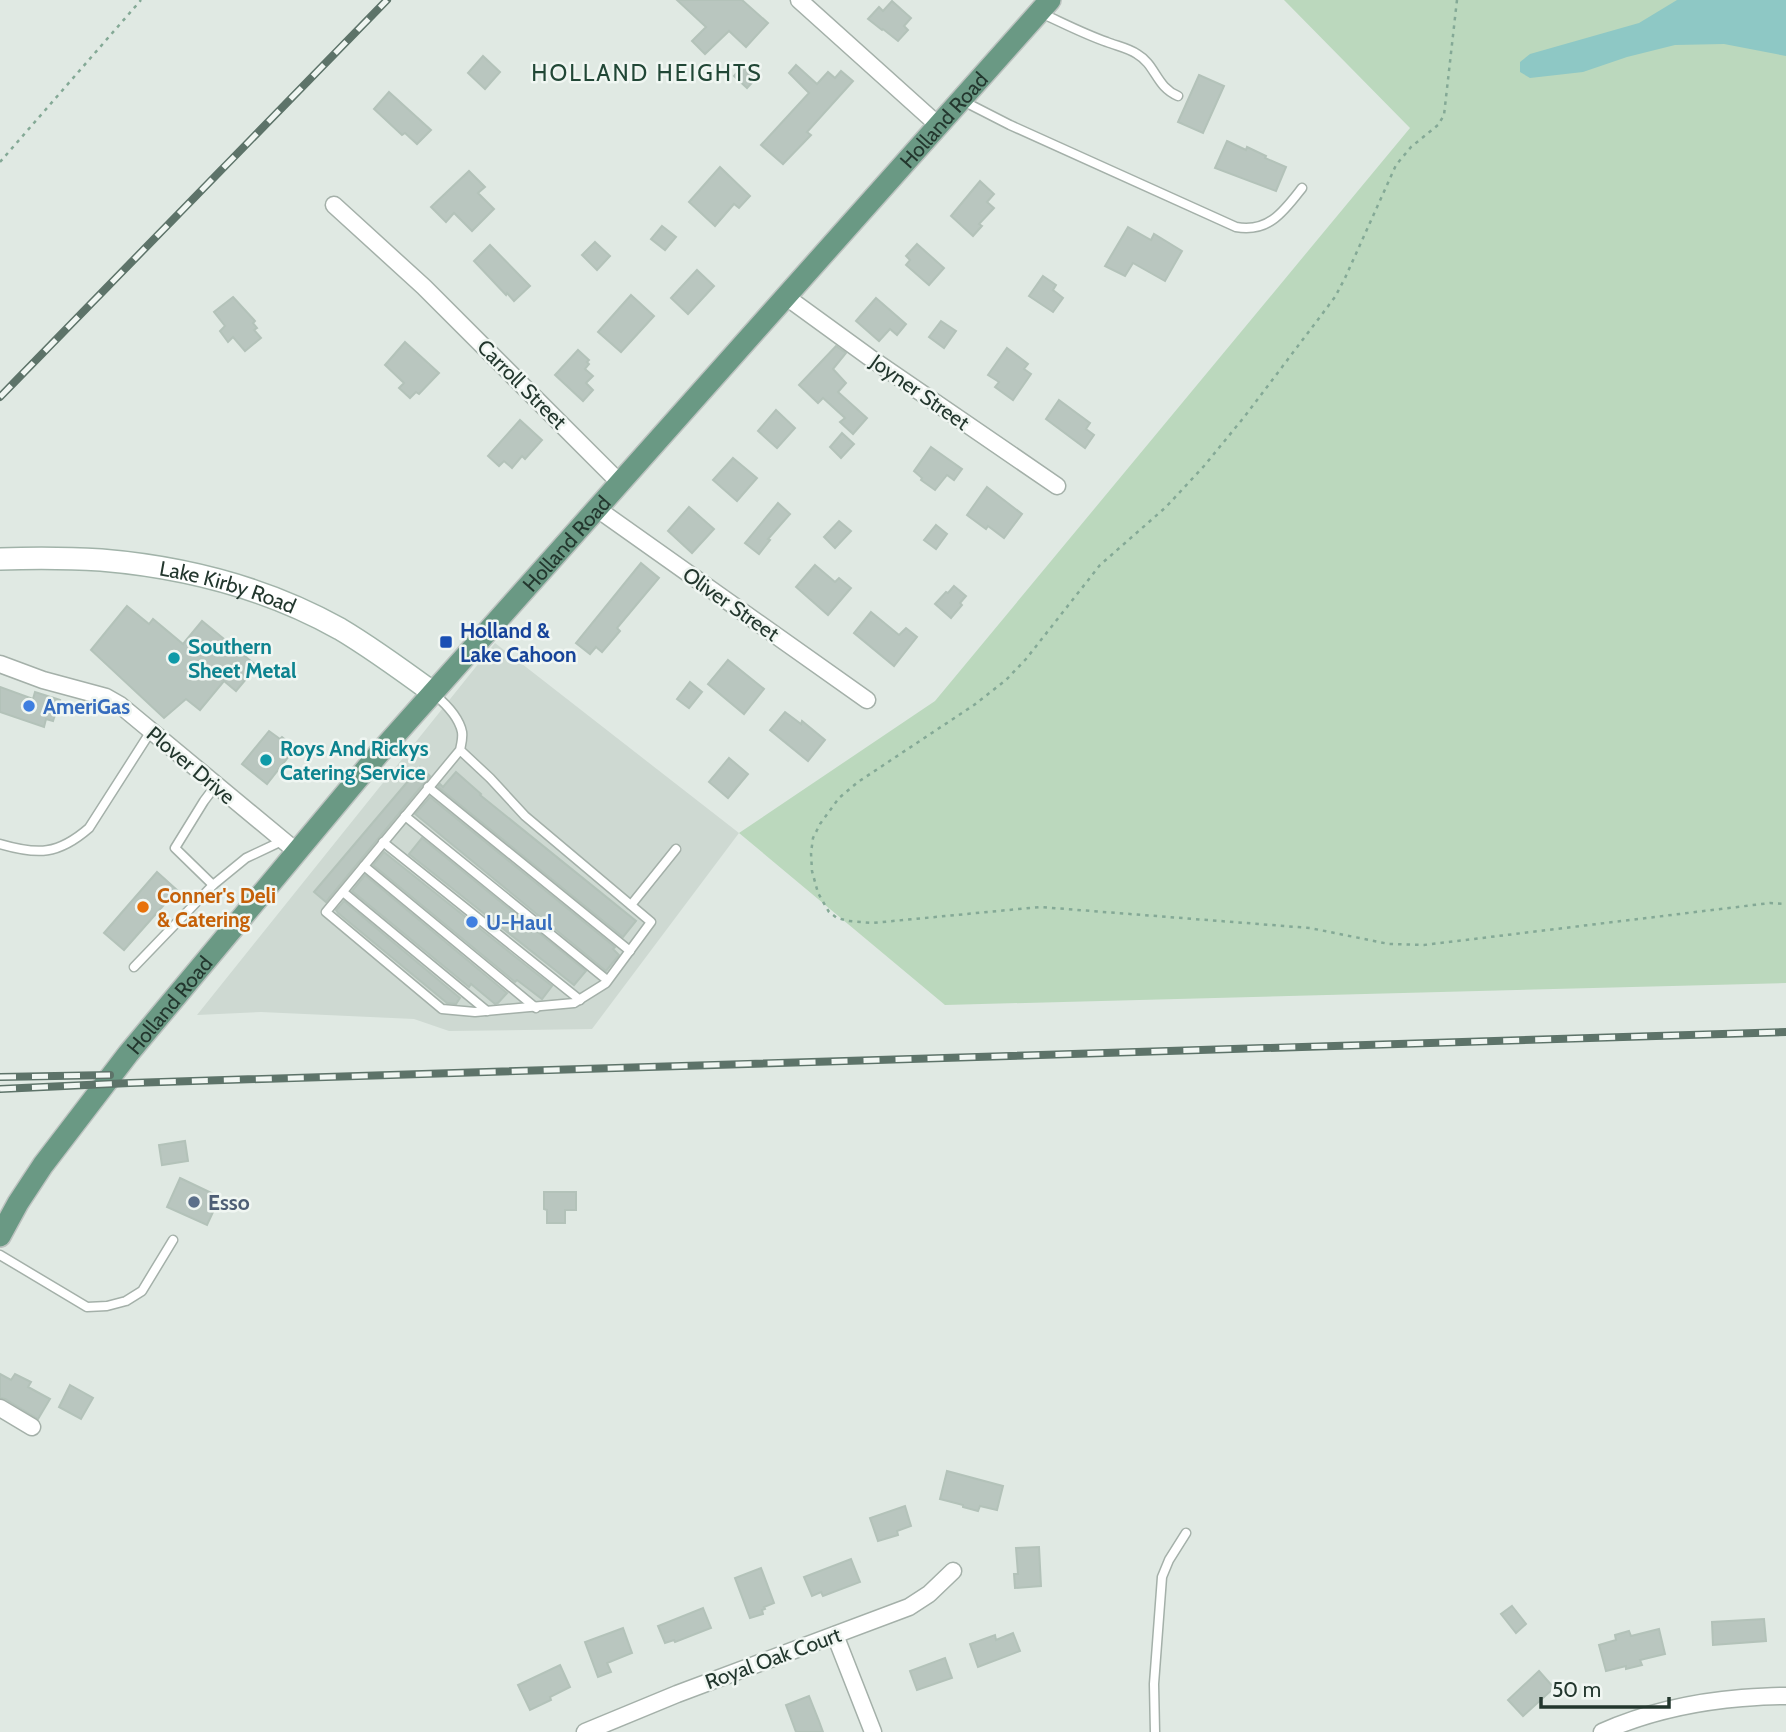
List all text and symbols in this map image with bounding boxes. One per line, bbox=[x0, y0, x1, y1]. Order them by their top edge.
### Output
district label: HOLLAND HEIGHTS bbox=[531, 59, 763, 87]
street label: Holland Road bbox=[894, 67, 993, 173]
street label: Carroll Street bbox=[472, 334, 572, 434]
street label: Joyner Street bbox=[865, 348, 974, 435]
street label: Holland Road bbox=[517, 490, 615, 596]
street label: Lake Kirby Road bbox=[158, 555, 300, 618]
street label: Oliver Street bbox=[678, 562, 784, 646]
place label: Holland & Lake Cahoon bbox=[460, 618, 577, 667]
place label: Southern Sheet Metal bbox=[188, 634, 297, 683]
marker: Holland & Lake Cahoon bbox=[438, 634, 454, 650]
marker: Southern Sheet Metal bbox=[166, 650, 182, 666]
place label: AmeriGas bbox=[43, 694, 130, 719]
marker: AmeriGas bbox=[21, 698, 37, 714]
street label: Plover Drive bbox=[142, 721, 240, 809]
place label: Roys And Rickys Catering Service bbox=[280, 736, 429, 785]
marker: Roys And Rickys Catering Service bbox=[258, 752, 274, 768]
place label: Conner's Deli & Catering bbox=[157, 883, 276, 932]
marker: Conner's Deli & Catering bbox=[135, 899, 151, 915]
place label: U-Haul bbox=[486, 910, 553, 935]
marker: U-Haul bbox=[464, 914, 480, 930]
street label: Holland Road bbox=[121, 951, 217, 1059]
place label: Esso bbox=[208, 1190, 250, 1215]
marker: Esso bbox=[186, 1194, 202, 1210]
street label: Royal Oak Court bbox=[702, 1622, 844, 1694]
scale bar bbox=[1541, 1666, 1669, 1710]
text: 50 m bbox=[1552, 1677, 1601, 1702]

